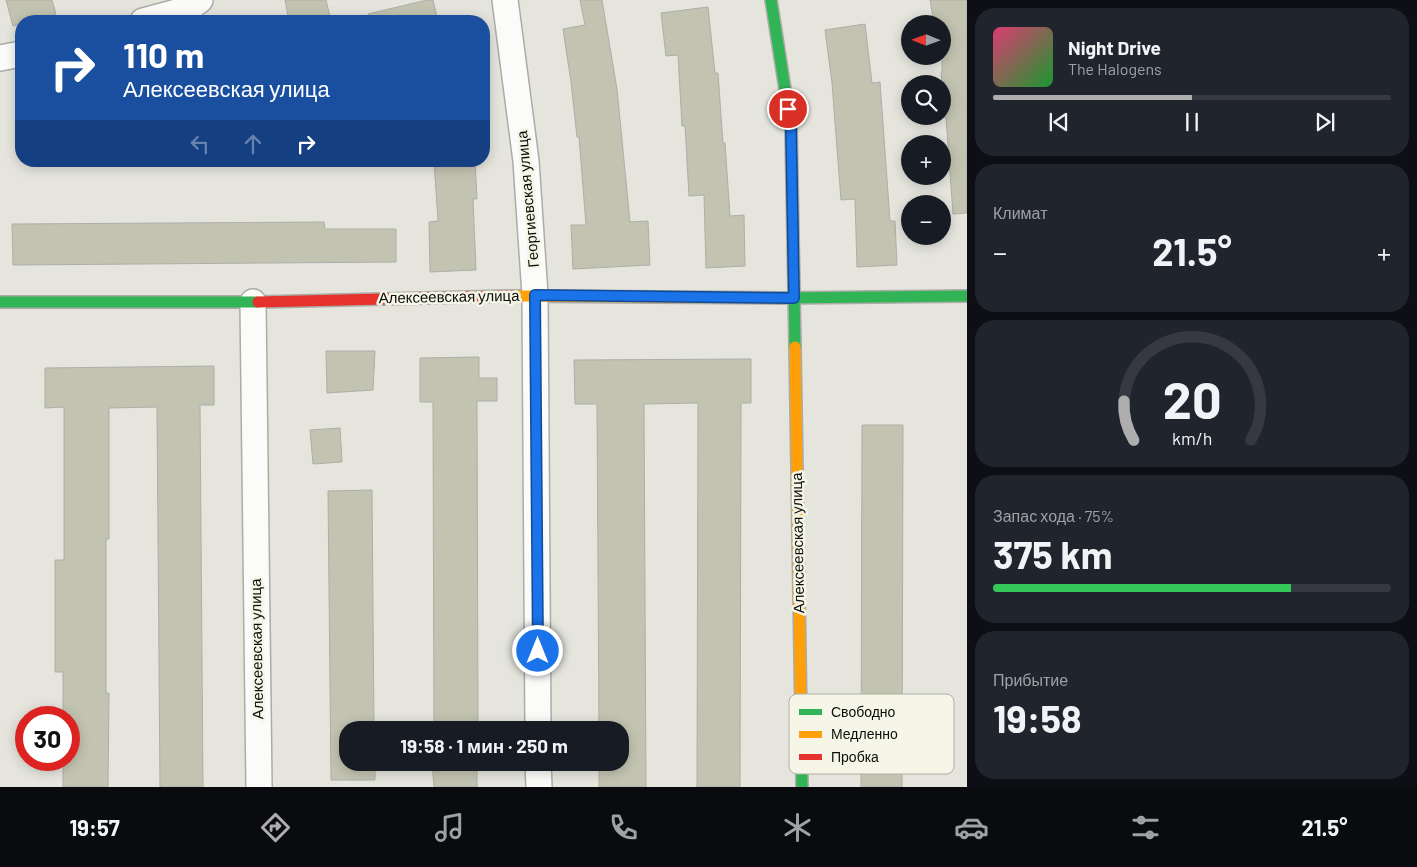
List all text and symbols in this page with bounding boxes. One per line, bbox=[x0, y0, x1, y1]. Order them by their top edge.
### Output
north arrow bbox=[901, 15, 951, 65]
map controls bbox=[901, 15, 951, 245]
text: 110 m bbox=[123, 33, 204, 75]
icon: right bbox=[40, 35, 105, 100]
text: Night Drive bbox=[1068, 36, 1161, 59]
text: The Halogens bbox=[1068, 59, 1162, 78]
text: Алексеевская улица bbox=[123, 75, 330, 101]
button: search bbox=[901, 75, 951, 125]
pin bbox=[767, 88, 809, 130]
icon: arrive bbox=[774, 95, 802, 123]
icon: previous bbox=[1045, 108, 1073, 136]
icon: pause bbox=[1178, 108, 1206, 136]
icon: next bbox=[1311, 108, 1339, 136]
street label: Георгиевская улица bbox=[512, 129, 542, 268]
icon: left bbox=[186, 130, 214, 158]
icon: ahead bbox=[239, 130, 267, 158]
icon: right bbox=[292, 130, 320, 158]
button: + bbox=[901, 135, 951, 185]
button: − bbox=[901, 195, 951, 245]
text: Климат bbox=[993, 203, 1047, 222]
text: 21.5° bbox=[1152, 228, 1232, 274]
text: − bbox=[993, 235, 1007, 269]
text: + bbox=[1377, 235, 1391, 269]
street label: Алексеевская улица bbox=[378, 286, 520, 306]
text: 20 bbox=[1163, 367, 1221, 429]
text: km/h bbox=[1172, 427, 1212, 449]
street label: Алексеевская улица bbox=[787, 472, 807, 614]
text: Запас хода · 75% bbox=[993, 506, 1114, 525]
text: 375 km bbox=[993, 531, 1112, 577]
street label: Алексеевская улица bbox=[246, 578, 266, 720]
position arrow bbox=[511, 624, 563, 676]
text: Прибытие bbox=[993, 670, 1068, 689]
legend bbox=[789, 694, 954, 774]
text: 19:58 bbox=[993, 695, 1082, 741]
text: Свободно bbox=[831, 703, 896, 720]
speed limit sign: 30 bbox=[15, 706, 80, 771]
text: Медленно bbox=[831, 725, 898, 742]
text: 19:58 · 1 мин · 250 m bbox=[400, 734, 568, 757]
text: Пробка bbox=[831, 748, 879, 765]
icon: directions bbox=[258, 810, 293, 845]
icon: music bbox=[432, 810, 467, 845]
icon: phone bbox=[606, 810, 641, 845]
icon: climate bbox=[780, 810, 815, 845]
icon: car bbox=[954, 810, 989, 845]
icon: filters bbox=[1128, 810, 1163, 845]
text: 19:57 bbox=[69, 814, 120, 840]
text: 21.5° bbox=[1301, 814, 1348, 840]

